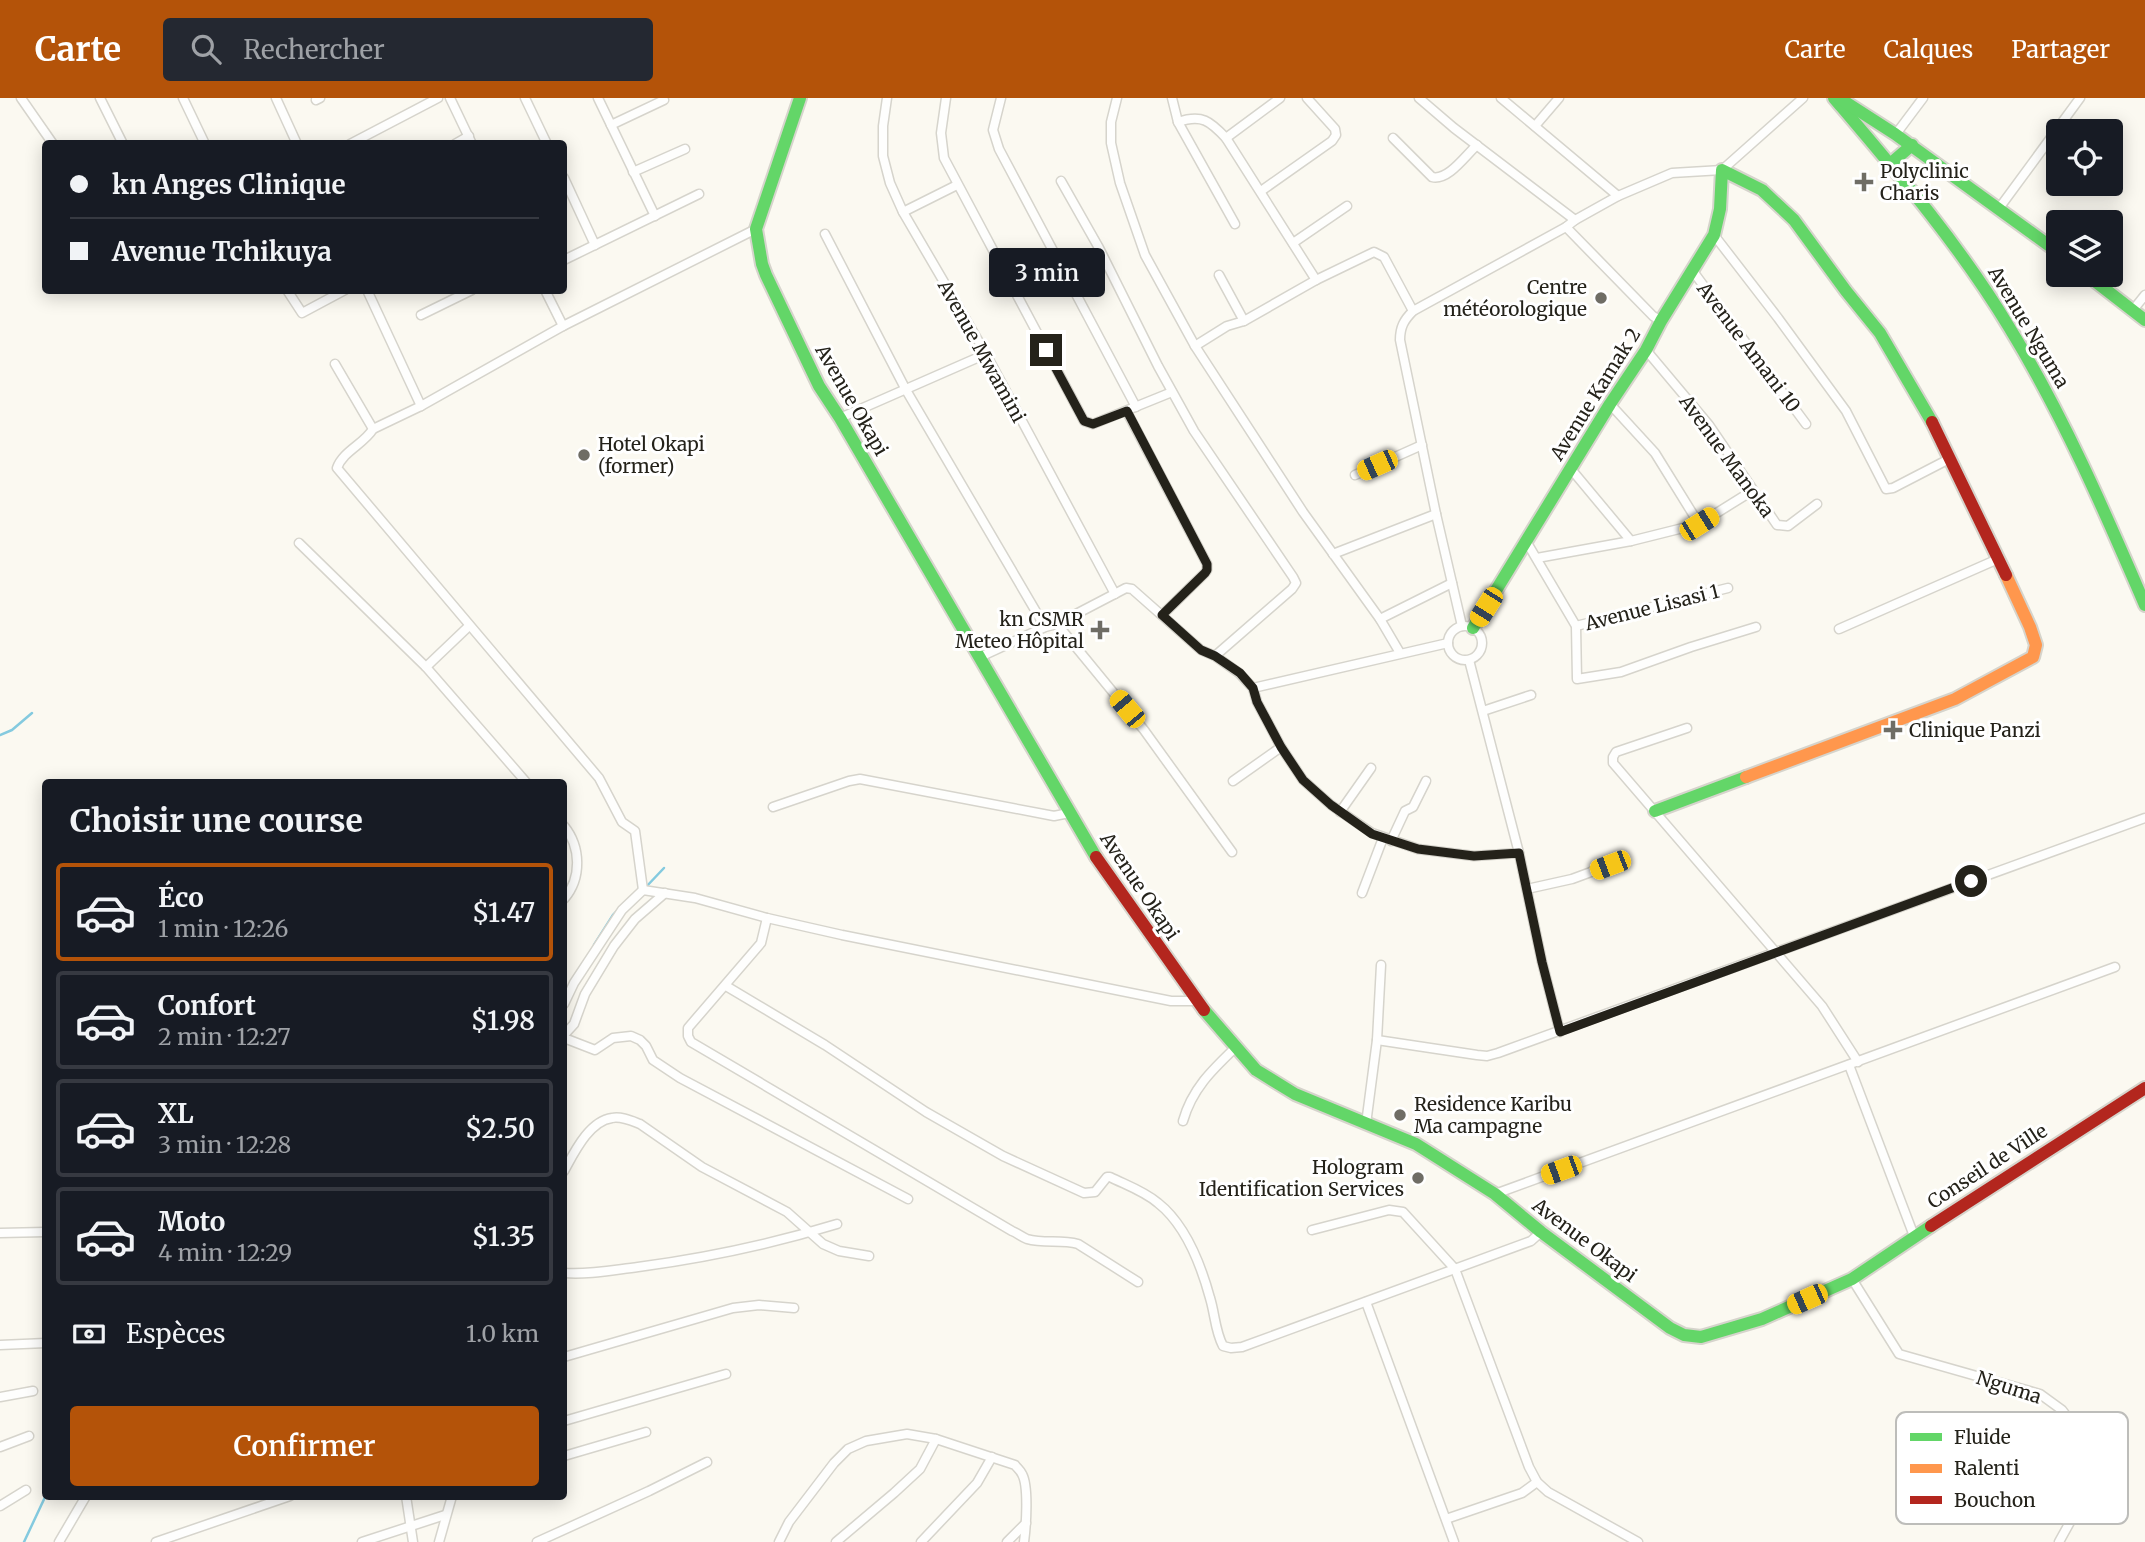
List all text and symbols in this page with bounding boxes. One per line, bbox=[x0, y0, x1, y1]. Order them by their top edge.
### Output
search box bbox=[163, 18, 653, 81]
text: Carte bbox=[35, 29, 121, 70]
icon: search bbox=[187, 30, 225, 68]
text: Rechercher bbox=[243, 33, 385, 66]
text: Carte bbox=[1784, 34, 1845, 65]
text: Calques bbox=[1883, 34, 1973, 65]
text: Partager bbox=[2011, 34, 2110, 65]
map controls bbox=[2046, 119, 2123, 287]
button: locate bbox=[2046, 119, 2123, 196]
place label: Polyclinic Charis bbox=[1880, 159, 1969, 205]
text: kn Anges Clinique bbox=[112, 168, 346, 201]
marker: Polyclinic Charis bbox=[1854, 172, 1874, 192]
button: layers bbox=[2046, 210, 2123, 287]
text: Avenue Tchikuya bbox=[112, 235, 332, 268]
callout: 3 min bbox=[988, 248, 1104, 298]
text: 3 min bbox=[1015, 258, 1079, 287]
street label: Avenue Nguma bbox=[1983, 261, 2075, 392]
street label: Avenue Mwamini bbox=[932, 275, 1031, 426]
place label: Centre météorologique bbox=[1443, 275, 1587, 321]
street label: Avenue Amani 10 bbox=[1692, 276, 1806, 417]
marker: Centre météorologique bbox=[1593, 290, 1609, 306]
street label: Avenue Kamak 2 bbox=[1544, 323, 1645, 466]
route end bbox=[1030, 334, 1062, 366]
street label: Avenue Okapi bbox=[810, 339, 894, 460]
street label: Avenue Manoka bbox=[1674, 389, 1780, 522]
place label: Hotel Okapi (former) bbox=[598, 432, 705, 478]
marker: Hotel Okapi (former) bbox=[576, 447, 592, 463]
car bbox=[1354, 447, 1401, 483]
car bbox=[1676, 504, 1723, 544]
street label: Avenue Lisasi 1 bbox=[1582, 579, 1722, 635]
car bbox=[1466, 584, 1507, 630]
place label: kn CSMR Meteo Hôpital bbox=[955, 607, 1085, 653]
marker: kn CSMR Meteo Hôpital bbox=[1090, 620, 1110, 640]
car bbox=[1106, 686, 1149, 732]
place label: Clinique Panzi bbox=[1909, 718, 2041, 742]
marker: Clinique Panzi bbox=[1883, 720, 1903, 740]
text: Choisir une course bbox=[70, 801, 363, 841]
street label: Avenue Okapi bbox=[1095, 827, 1185, 944]
car bbox=[1587, 848, 1634, 882]
route start bbox=[1955, 865, 1987, 897]
icon: car bbox=[74, 881, 137, 944]
text: Éco bbox=[158, 881, 204, 914]
text: $1.47 bbox=[472, 896, 535, 929]
text: 1 min · 12:26 bbox=[158, 914, 288, 943]
icon: car bbox=[74, 989, 137, 1052]
text: Confort bbox=[158, 989, 256, 1022]
text: $1.98 bbox=[471, 1004, 535, 1037]
text: 2 min · 12:27 bbox=[158, 1022, 291, 1051]
place label: Residence Karibu Ma campagne bbox=[1414, 1092, 1572, 1138]
icon: car bbox=[74, 1097, 137, 1160]
text: XL bbox=[158, 1097, 194, 1130]
marker: Residence Karibu Ma campagne bbox=[1392, 1107, 1408, 1123]
text: $2.50 bbox=[465, 1112, 535, 1145]
street label: Conseil de Ville bbox=[1923, 1118, 2051, 1214]
text: 3 min · 12:28 bbox=[158, 1130, 291, 1159]
car bbox=[1538, 1153, 1585, 1187]
place label: Hologram Identification Services bbox=[1199, 1155, 1404, 1201]
marker: Hologram Identification Services bbox=[1410, 1170, 1426, 1186]
street label: Avenue Okapi bbox=[1527, 1192, 1642, 1287]
icon: car bbox=[74, 1205, 137, 1268]
text: Moto bbox=[158, 1205, 225, 1238]
text: $1.35 bbox=[472, 1220, 535, 1253]
text: 4 min · 12:29 bbox=[158, 1238, 292, 1267]
car bbox=[1784, 1281, 1831, 1317]
icon: cash bbox=[70, 1315, 108, 1353]
text: Espèces bbox=[126, 1317, 226, 1350]
text: 1.0 km bbox=[466, 1319, 539, 1348]
street label: Nguma bbox=[1974, 1365, 2044, 1409]
button: Confirmer bbox=[70, 1406, 539, 1486]
legend bbox=[1896, 1412, 2128, 1524]
text: Fluide bbox=[1954, 1425, 2011, 1449]
text: Ralenti bbox=[1954, 1456, 2019, 1480]
text: Bouchon bbox=[1954, 1488, 2036, 1512]

